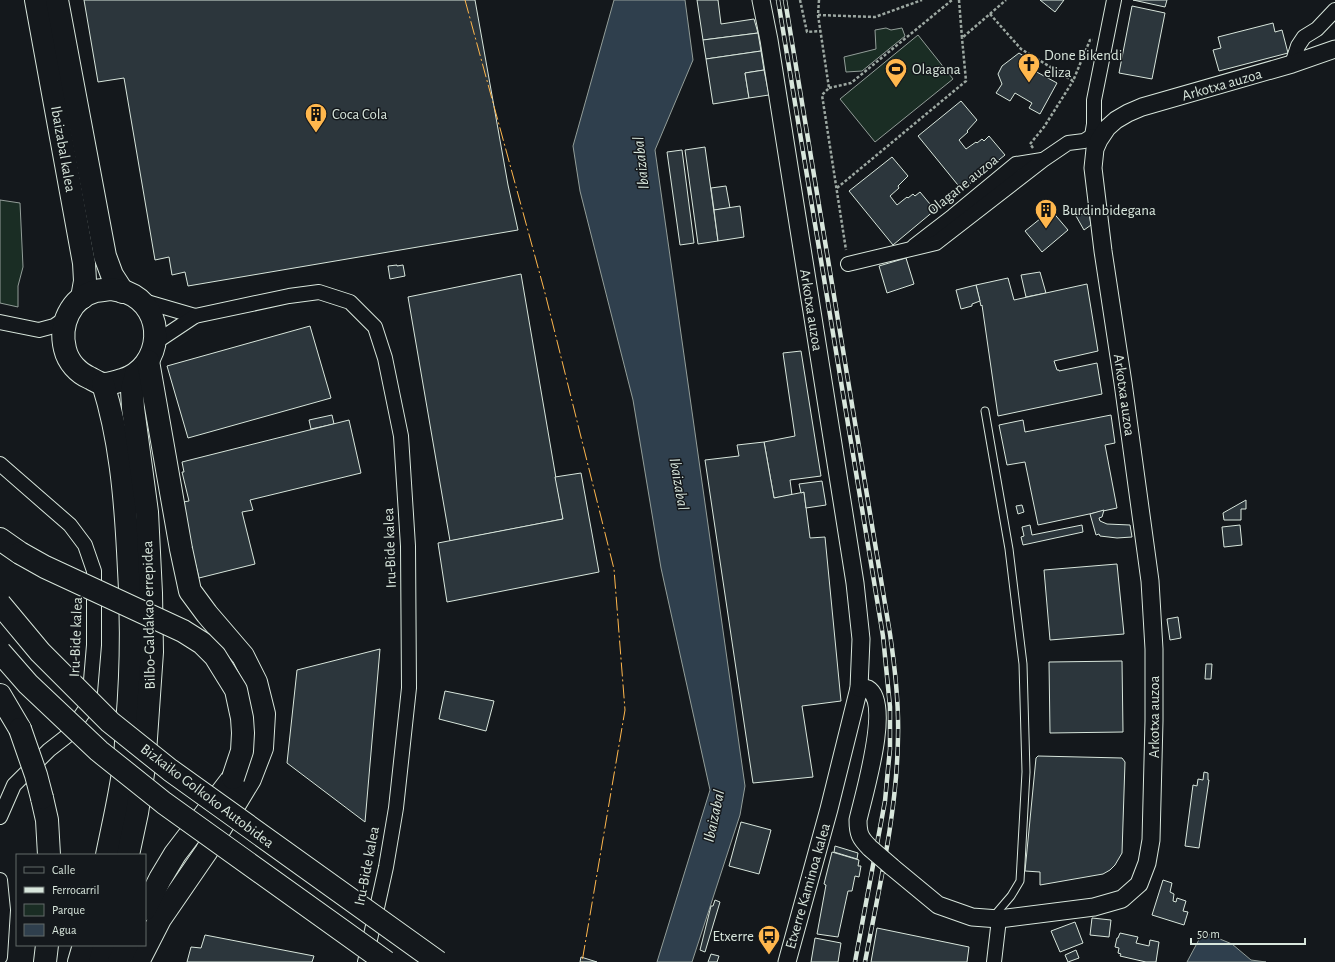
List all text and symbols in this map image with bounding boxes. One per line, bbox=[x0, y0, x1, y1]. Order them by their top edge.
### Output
place label: Done Bikendi eliza bbox=[1044, 48, 1122, 80]
church icon: Done Bikendi eliza bbox=[1016, 51, 1042, 84]
sports icon: Olagana bbox=[883, 56, 909, 89]
place label: Olagana bbox=[912, 62, 961, 77]
street label: Arkotxa auzoa bbox=[1180, 66, 1264, 104]
building icon: Coca Cola bbox=[303, 101, 329, 134]
street label: Ibaizabal kalea bbox=[48, 105, 78, 193]
place label: Coca Cola bbox=[332, 107, 387, 122]
water label: Ibaizabal bbox=[630, 136, 652, 190]
street label: Olagane auzoa bbox=[925, 152, 1001, 218]
building icon: Burdinbidegana bbox=[1033, 197, 1059, 230]
place label: Burdinbidegana bbox=[1062, 203, 1156, 218]
street label: Arkotxa auzoa bbox=[797, 268, 825, 352]
street label: Arkotxa auzoa bbox=[1111, 353, 1137, 437]
water label: Ibaizabal bbox=[666, 456, 692, 512]
street label: Iru-Bide kalea bbox=[381, 508, 399, 588]
street label: Bilbo-Galdakao errepidea bbox=[140, 540, 158, 690]
street label: Iru-Bide kalea bbox=[67, 597, 85, 677]
street label: Arkotxa auzoa bbox=[1147, 676, 1162, 758]
street label: Bizkaiko Golkoko Autobidea bbox=[138, 741, 276, 851]
water label: Ibaizabal bbox=[701, 788, 727, 844]
street label: Etxerre Kaminoa kalea bbox=[783, 821, 833, 951]
street label: Iru-Bide kalea bbox=[352, 825, 382, 907]
legend bbox=[16, 854, 146, 946]
text: Calle bbox=[52, 864, 75, 876]
text: Ferrocarril bbox=[52, 884, 99, 896]
text: Parque bbox=[52, 904, 85, 916]
scale bar bbox=[1191, 920, 1305, 946]
bus stop icon: Etxerre bbox=[756, 923, 782, 956]
text: Agua bbox=[52, 924, 77, 936]
text: 50 m bbox=[1197, 928, 1220, 940]
place label: Etxerre bbox=[712, 929, 754, 944]

